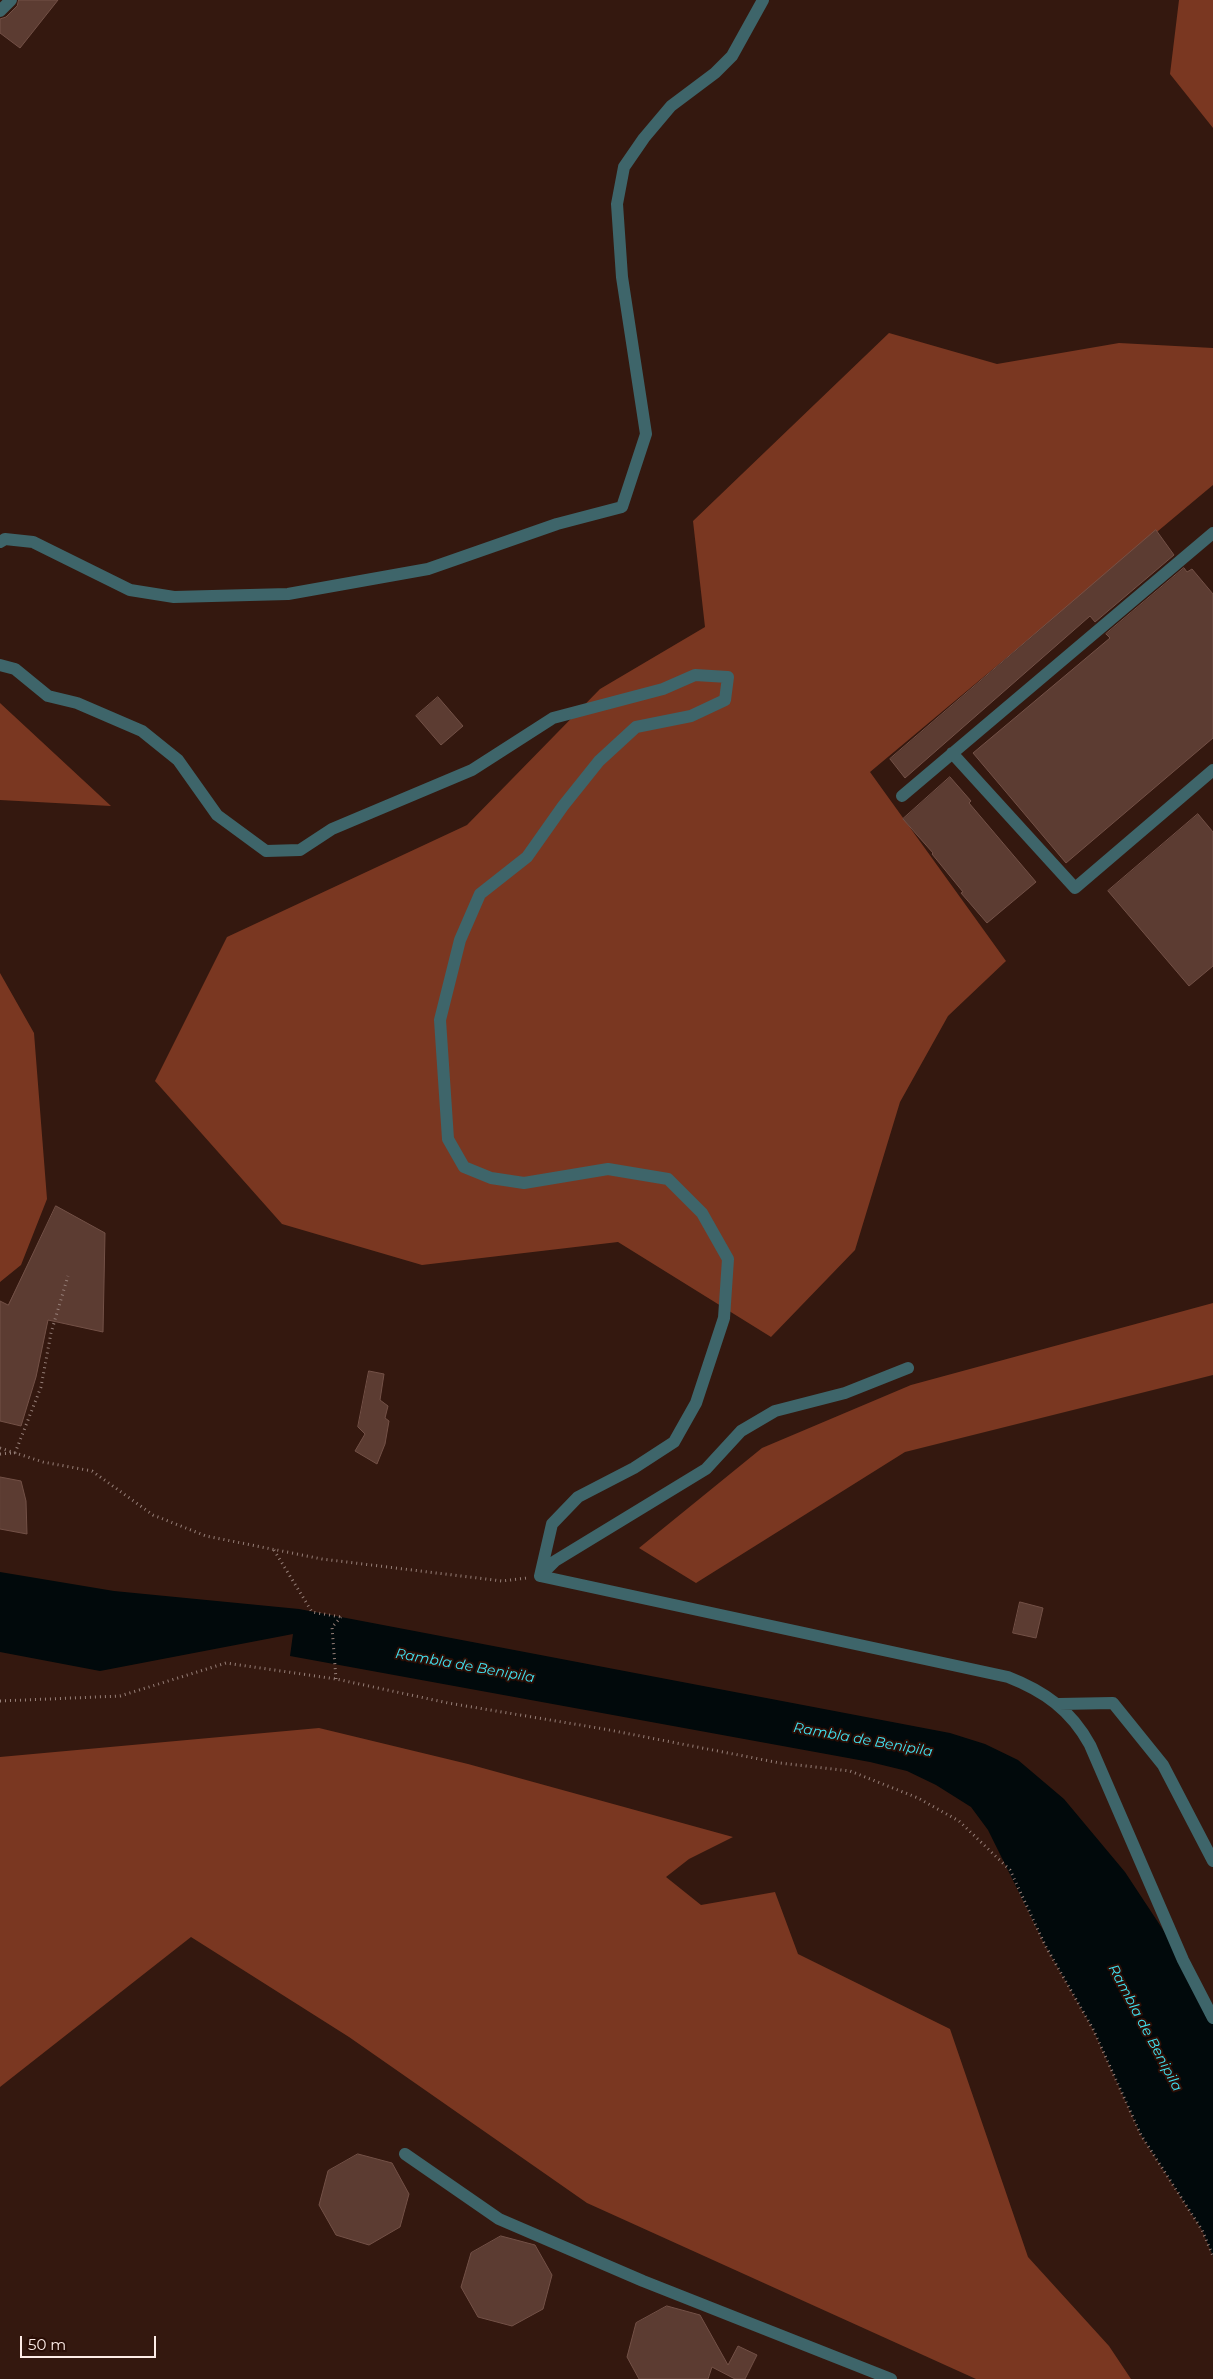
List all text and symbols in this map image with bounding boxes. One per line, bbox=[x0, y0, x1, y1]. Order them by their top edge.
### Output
water label: Rambla de Benipila bbox=[394, 1645, 536, 1687]
water label: Rambla de Benipila bbox=[792, 1719, 934, 1761]
water label: Rambla de Benipila bbox=[1104, 1962, 1186, 2094]
scale bar bbox=[22, 2326, 159, 2358]
text: 50 m bbox=[28, 2335, 66, 2354]

